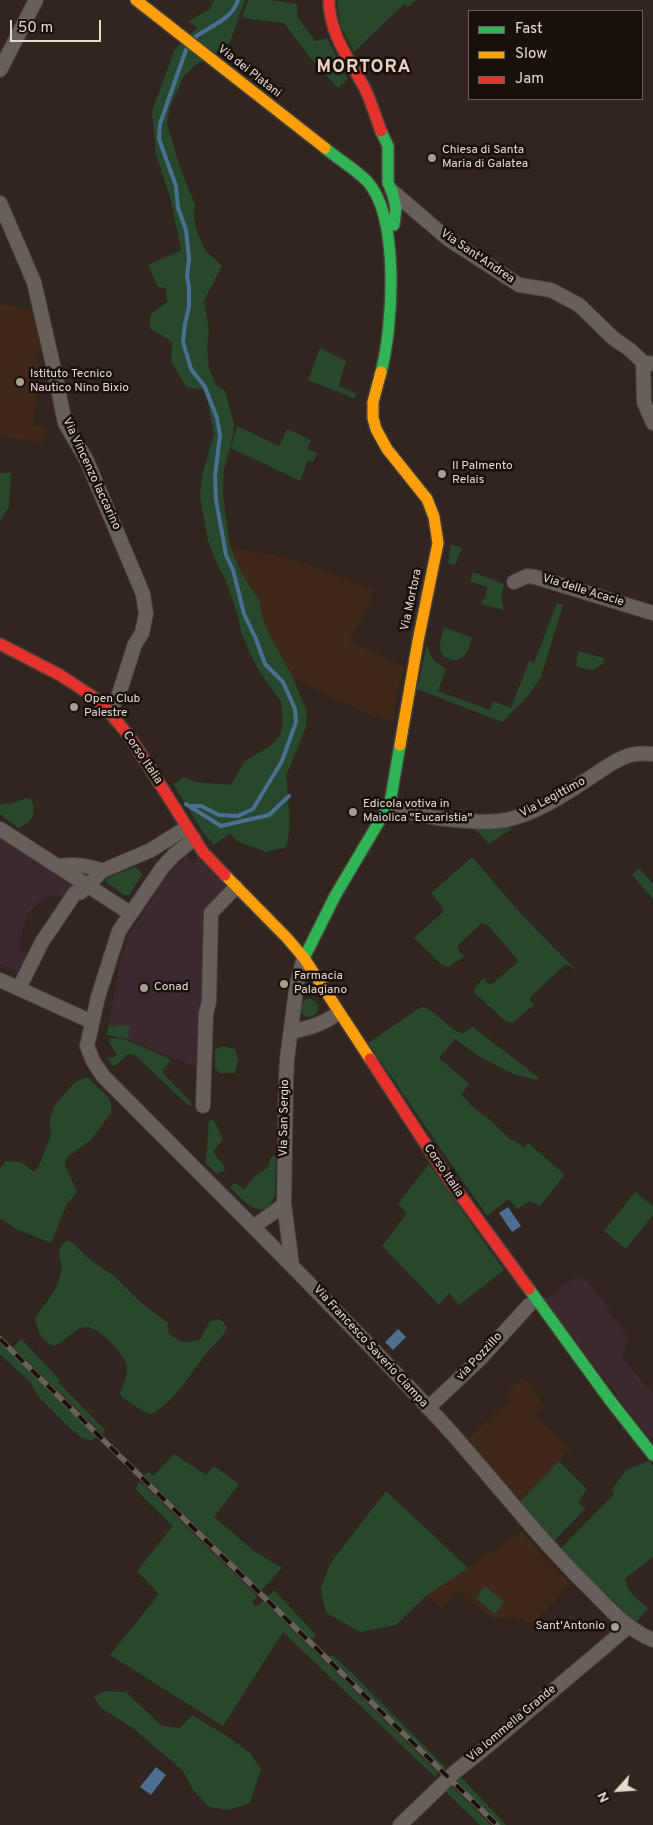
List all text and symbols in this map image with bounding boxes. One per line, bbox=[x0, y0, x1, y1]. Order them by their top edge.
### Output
scale bar bbox=[12, 10, 104, 42]
legend bbox=[468, 10, 643, 100]
text: 50 m bbox=[18, 19, 53, 38]
text: Fast bbox=[515, 20, 543, 39]
street label: Via dei Platani bbox=[214, 43, 284, 101]
text: Slow bbox=[515, 45, 547, 64]
district label: MORTORA bbox=[316, 57, 412, 79]
text: Jam bbox=[515, 70, 544, 89]
place label: Chiesa di Santa Maria di Galatea bbox=[442, 144, 528, 172]
marker: Chiesa di Santa Maria di Galatea bbox=[426, 152, 438, 164]
street label: Via Sant'Andrea bbox=[437, 227, 517, 287]
place label: Istituto Tecnico Nautico Nino Bixio bbox=[30, 368, 129, 396]
marker: Istituto Tecnico Nautico Nino Bixio bbox=[14, 376, 26, 388]
street label: Via Vincenzo Iaccarino bbox=[59, 416, 123, 532]
place label: Il Palmento Relais bbox=[452, 460, 513, 488]
marker: Il Palmento Relais bbox=[436, 468, 448, 480]
street label: Via Mortora bbox=[398, 568, 426, 632]
street label: Via delle Acacie bbox=[540, 572, 626, 610]
place label: Open Club Palestre bbox=[84, 693, 140, 721]
marker: Open Club Palestre bbox=[68, 701, 80, 713]
street label: Corso Italia bbox=[119, 729, 165, 787]
street label: Via Legittimo bbox=[518, 775, 588, 821]
place label: Edicola votiva in Maiolica "Eucaristia" bbox=[363, 798, 472, 826]
marker: Edicola votiva in Maiolica "Eucaristia" bbox=[347, 806, 359, 818]
place label: Farmacia Palagiano bbox=[294, 970, 347, 998]
marker: Farmacia Palagiano bbox=[278, 978, 290, 990]
place label: Conad bbox=[154, 981, 189, 995]
marker: Conad bbox=[138, 982, 150, 994]
street label: Via San Sergio bbox=[277, 1079, 293, 1157]
street label: Corso Italia bbox=[420, 1142, 466, 1200]
street label: Via Francesco Saverio Ciampa bbox=[310, 1283, 430, 1411]
street label: via Pozzillo bbox=[454, 1330, 506, 1384]
place label: Sant'Antonio bbox=[535, 1620, 605, 1634]
marker: Sant'Antonio bbox=[609, 1621, 621, 1633]
street label: Via Iommella Grande bbox=[465, 1683, 559, 1765]
north arrow bbox=[593, 1765, 643, 1815]
text: N bbox=[594, 1789, 614, 1805]

